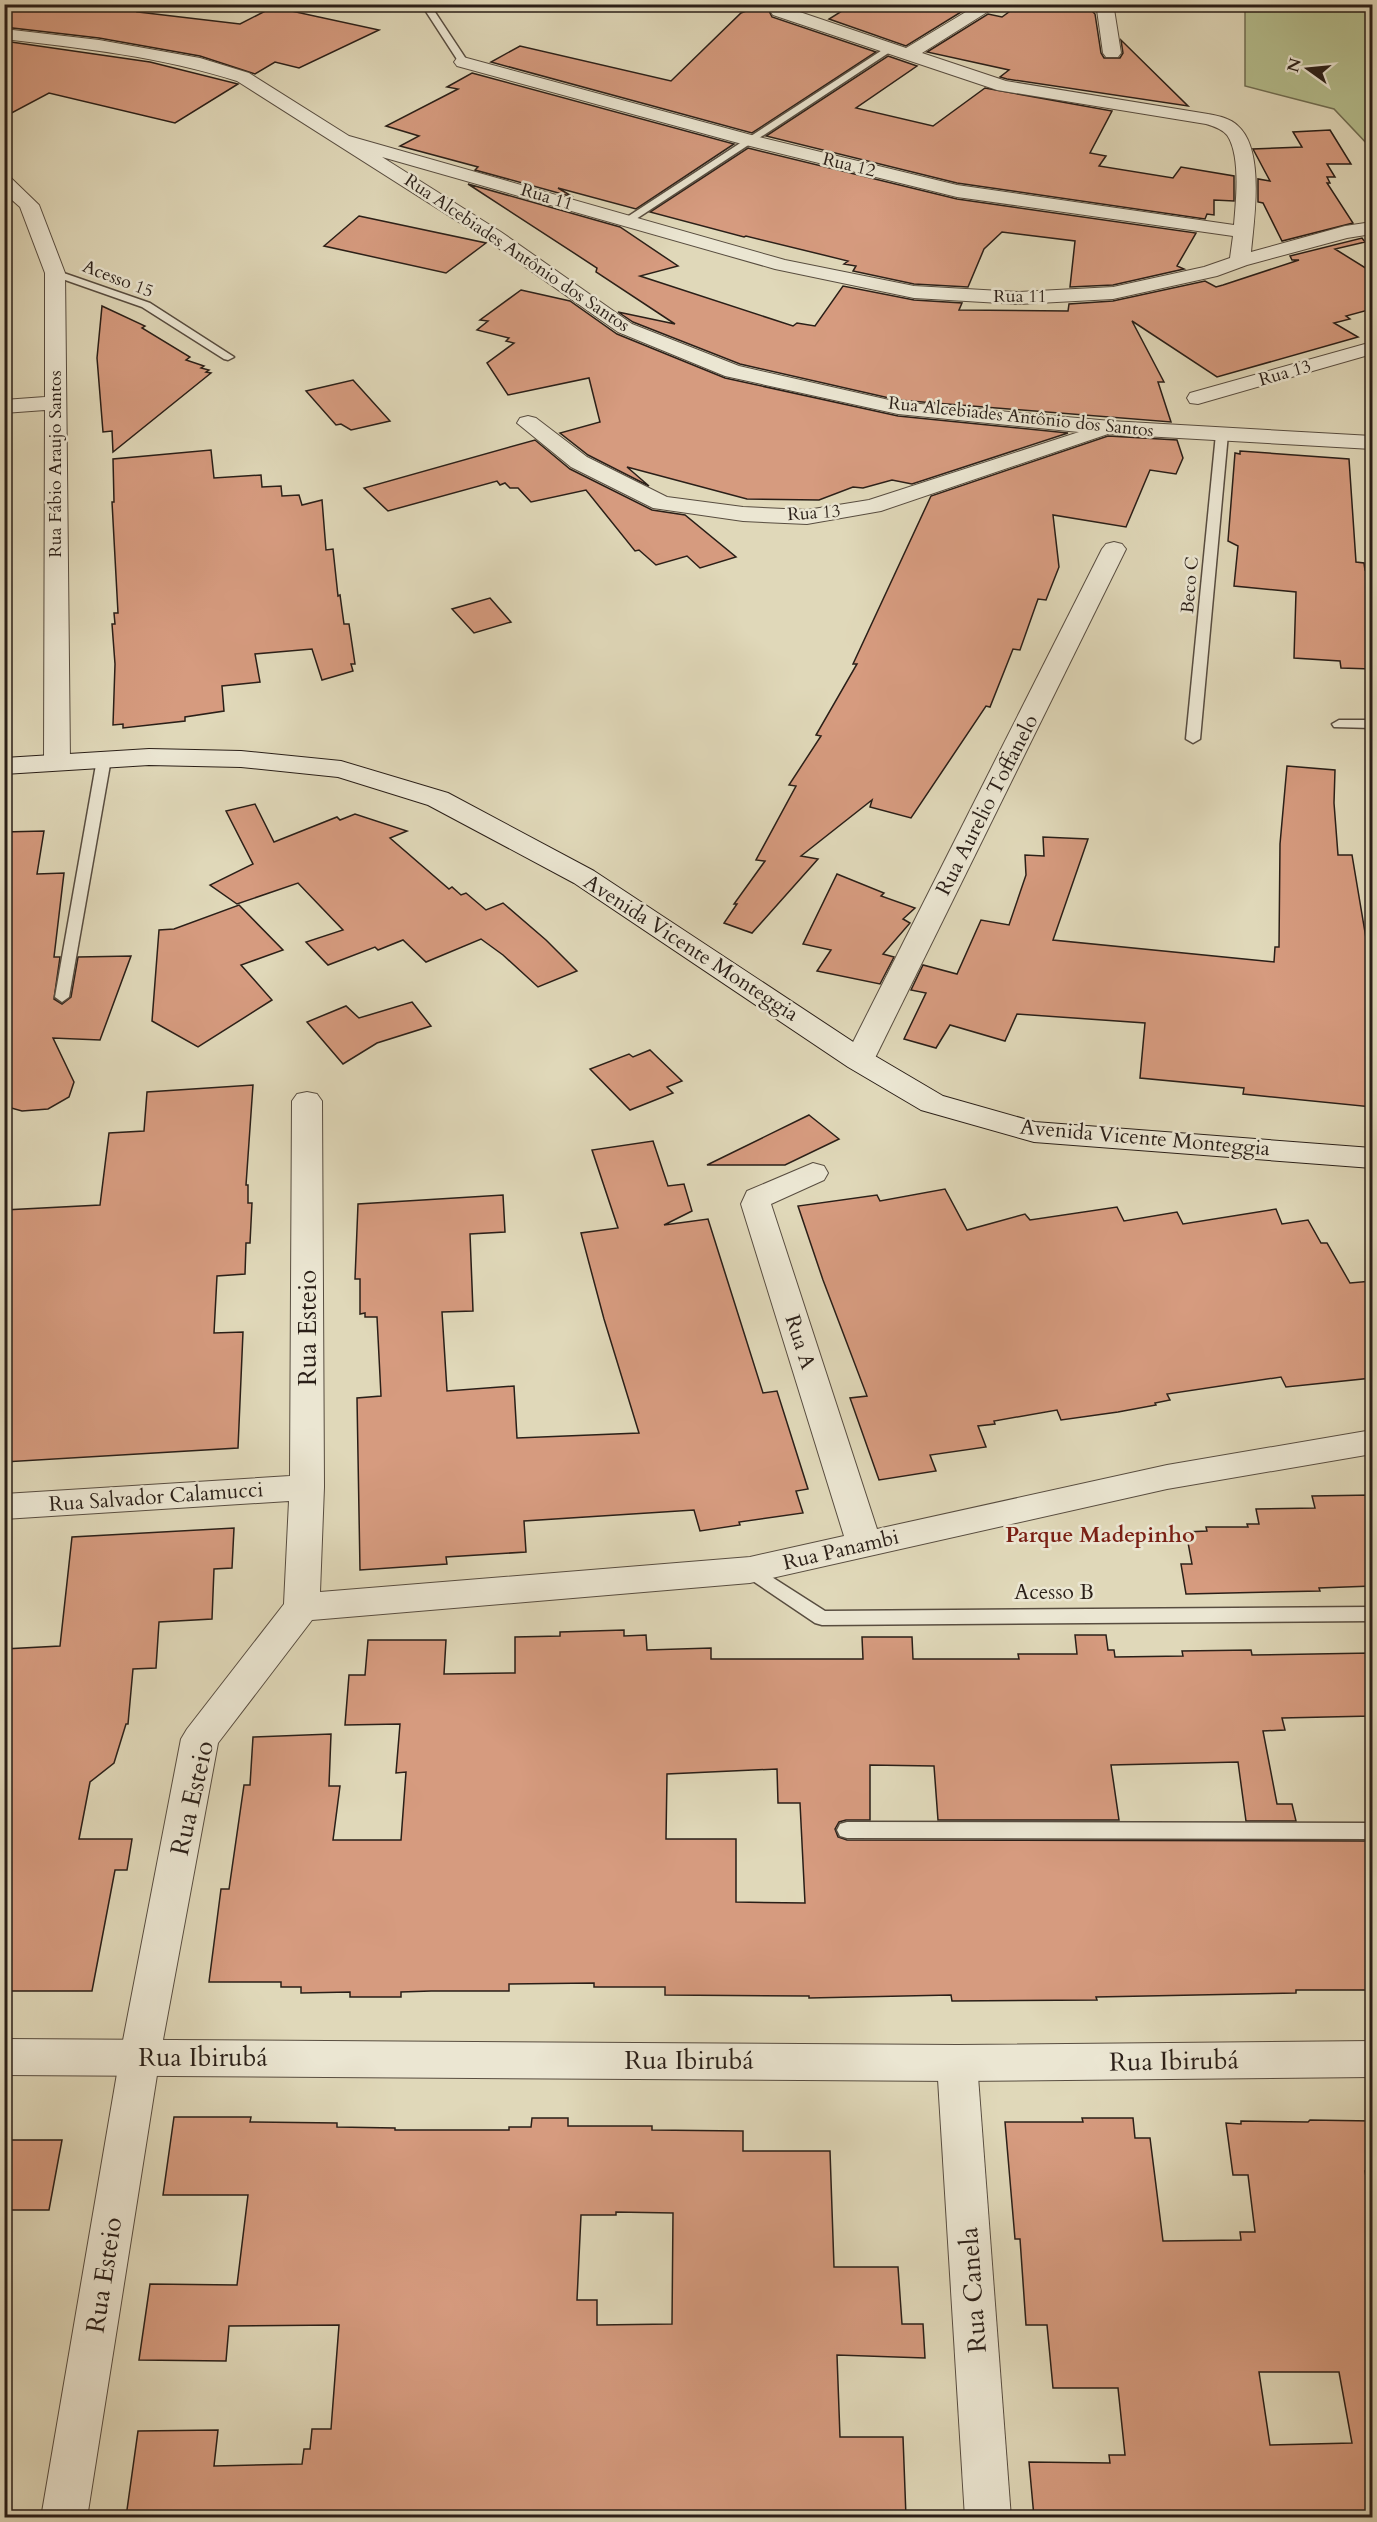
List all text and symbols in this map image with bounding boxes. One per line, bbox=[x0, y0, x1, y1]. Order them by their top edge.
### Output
north arrow bbox=[1278, 39, 1338, 99]
text: N bbox=[1282, 56, 1307, 75]
street label: Rua 12 bbox=[820, 146, 878, 184]
street label: Rua Alcebiades Antônio dos Santos bbox=[399, 168, 635, 338]
street label: Rua 11 bbox=[518, 177, 576, 217]
street label: Acesso 15 bbox=[79, 254, 157, 304]
street label: Rua 11 bbox=[993, 284, 1047, 309]
street label: Rua 13 bbox=[1256, 354, 1314, 392]
street label: Rua Fábio Araujo Santos bbox=[43, 370, 68, 558]
street label: Rua Alcebiades Antônio dos Santos bbox=[887, 391, 1155, 443]
street label: Rua 13 bbox=[786, 499, 842, 527]
street label: Beco C bbox=[1175, 555, 1205, 614]
street label: Rua Aurelio Toffanelo bbox=[929, 710, 1045, 900]
street label: Avenida Vicente Monteggia bbox=[578, 868, 804, 1028]
street label: Avenida Vicente Monteggia bbox=[1019, 1113, 1271, 1163]
street label: Rua Esteio bbox=[290, 1270, 325, 1386]
street label: Rua A bbox=[778, 1311, 822, 1373]
street label: Rua Salvador Calamucci bbox=[48, 1475, 264, 1519]
district label: Parque Madepinho bbox=[1005, 1520, 1195, 1550]
street label: Rua Panambi bbox=[780, 1523, 902, 1577]
street label: Acesso B bbox=[1014, 1578, 1094, 1607]
street label: Rua Esteio bbox=[162, 1737, 222, 1859]
street label: Rua Ibirubá bbox=[138, 2040, 268, 2075]
street label: Rua Ibirubá bbox=[1109, 2042, 1239, 2080]
street label: Rua Ibirubá bbox=[624, 2043, 754, 2078]
street label: Rua Esteio bbox=[78, 2215, 130, 2335]
street label: Rua Canela bbox=[951, 2226, 995, 2354]

